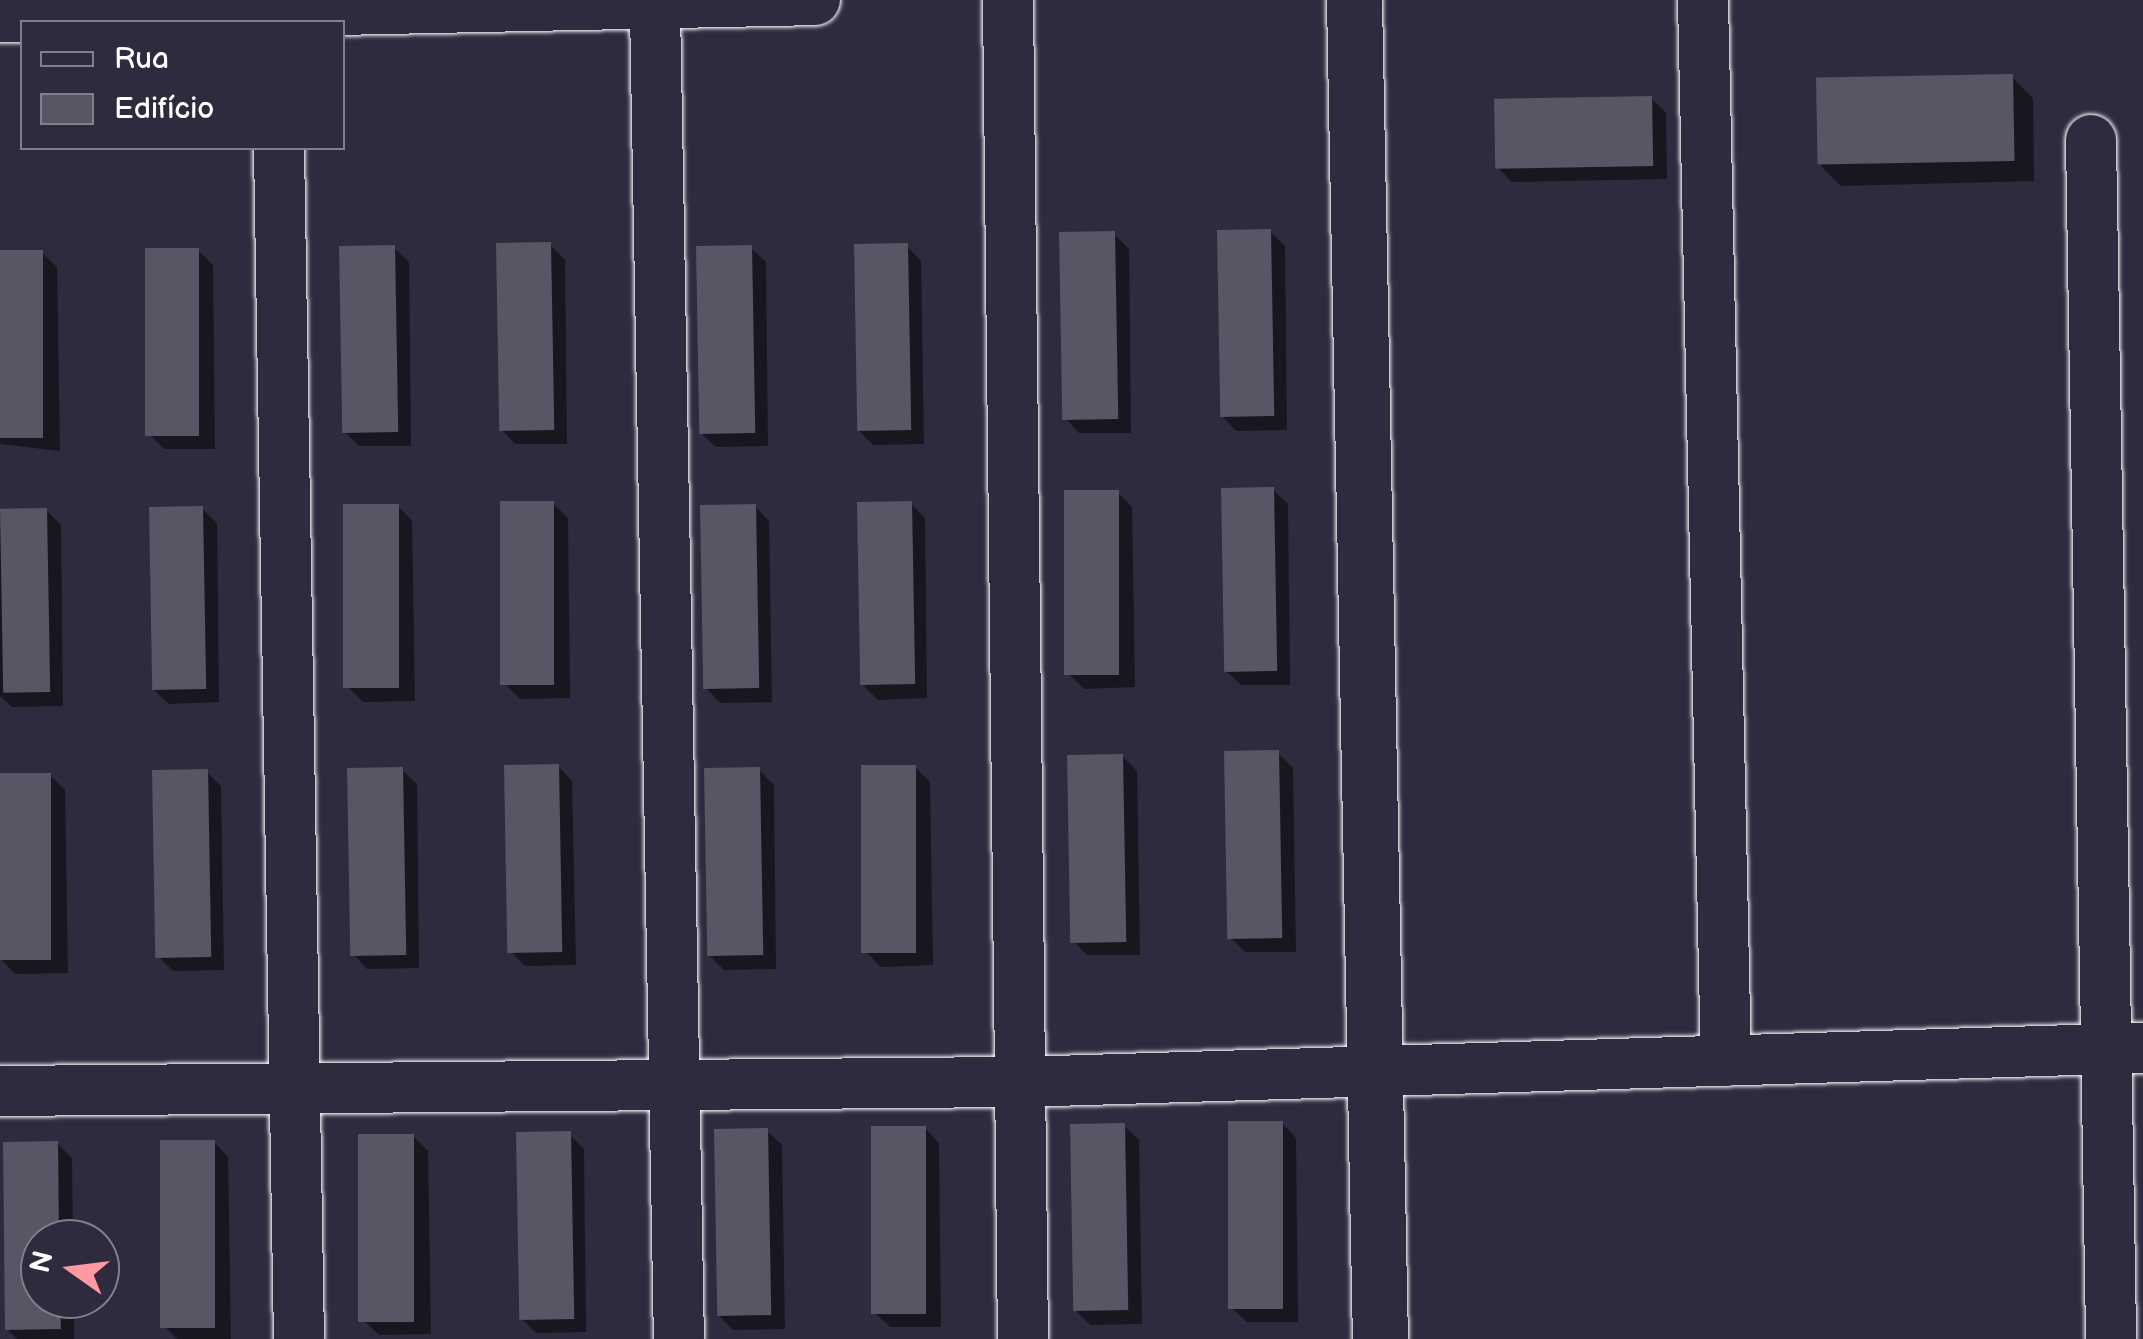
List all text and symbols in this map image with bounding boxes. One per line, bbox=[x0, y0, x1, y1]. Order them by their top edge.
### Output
legend bbox=[20, 20, 345, 150]
text: Rua bbox=[114, 41, 169, 77]
text: Edifício bbox=[114, 91, 214, 127]
north arrow bbox=[20, 1219, 120, 1319]
text: N bbox=[24, 1248, 61, 1276]

